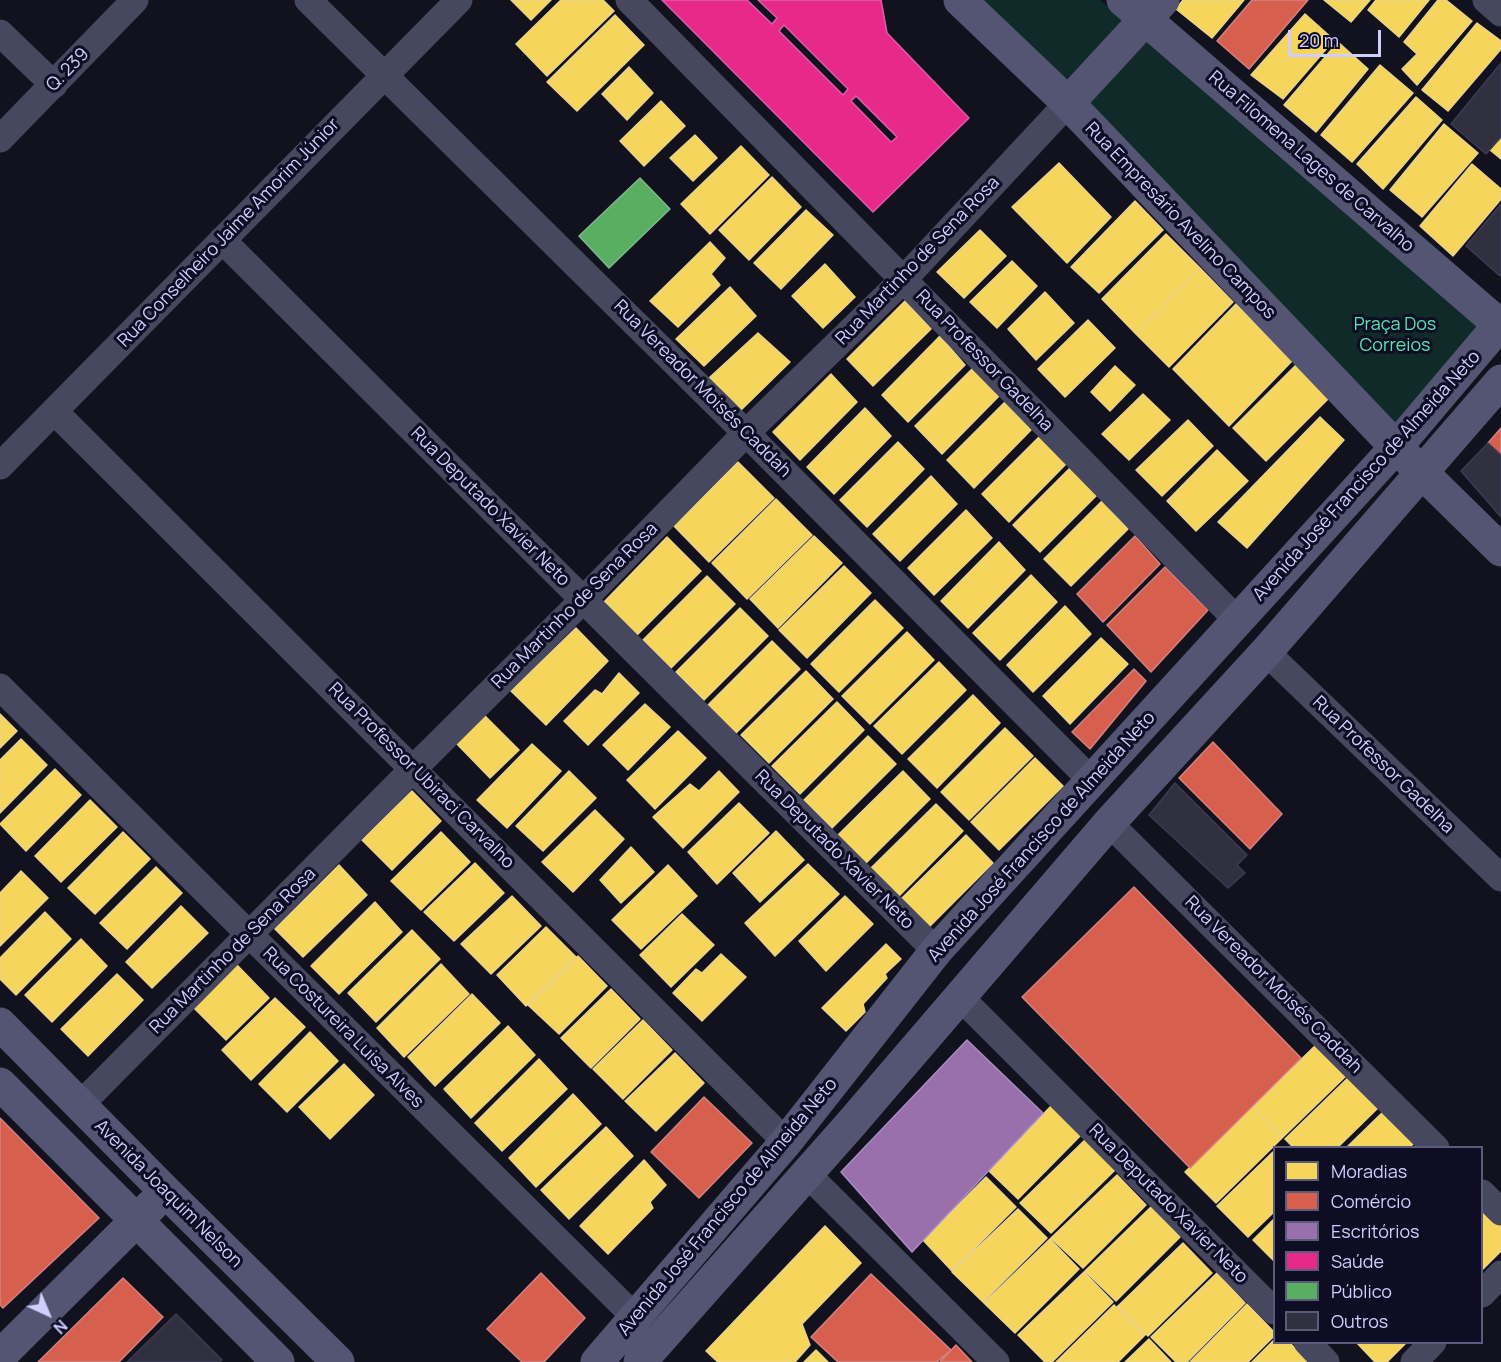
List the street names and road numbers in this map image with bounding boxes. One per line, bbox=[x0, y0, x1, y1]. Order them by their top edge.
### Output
street label: Q. 239 bbox=[42, 44, 94, 96]
street label: Rua Filomena Lages de Carvalho bbox=[1204, 67, 1418, 257]
street label: Rua Conselheiro Jaime Amorim Júnior bbox=[114, 114, 344, 352]
street label: Rua Empresário Avelino Campos bbox=[1080, 118, 1280, 324]
street label: Rua Martinho de Sena Rosa bbox=[832, 172, 1004, 350]
street label: Rua Professor Gadelha bbox=[911, 286, 1057, 436]
street label: Rua Vereador Moisés Caddah bbox=[609, 296, 795, 482]
street label: Avenida José Francisco de Almeida Neto bbox=[1249, 346, 1485, 606]
street label: Rua Deputado Xavier Neto bbox=[406, 423, 574, 591]
street label: Rua Martinho de Sena Rosa bbox=[487, 518, 663, 694]
street label: Rua Professor Ubiraci Carvalho bbox=[323, 678, 519, 874]
street label: Rua Professor Gadelha bbox=[1308, 692, 1458, 838]
street label: Avenida José Francisco de Almeida Neto bbox=[924, 707, 1160, 967]
street label: Rua Deputado Xavier Neto bbox=[750, 766, 918, 934]
street label: Rua Martinho de Sena Rosa bbox=[145, 863, 321, 1039]
street label: Rua Vereador Moisés Caddah bbox=[1180, 892, 1366, 1078]
street label: Rua Costureira Luisa Alves bbox=[258, 943, 428, 1113]
street label: Avenida José Francisco de Almeida Neto bbox=[614, 1074, 842, 1340]
street label: Avenida Joaquim Nelson bbox=[90, 1116, 246, 1272]
street label: Rua Deputado Xavier Neto bbox=[1084, 1120, 1252, 1288]

